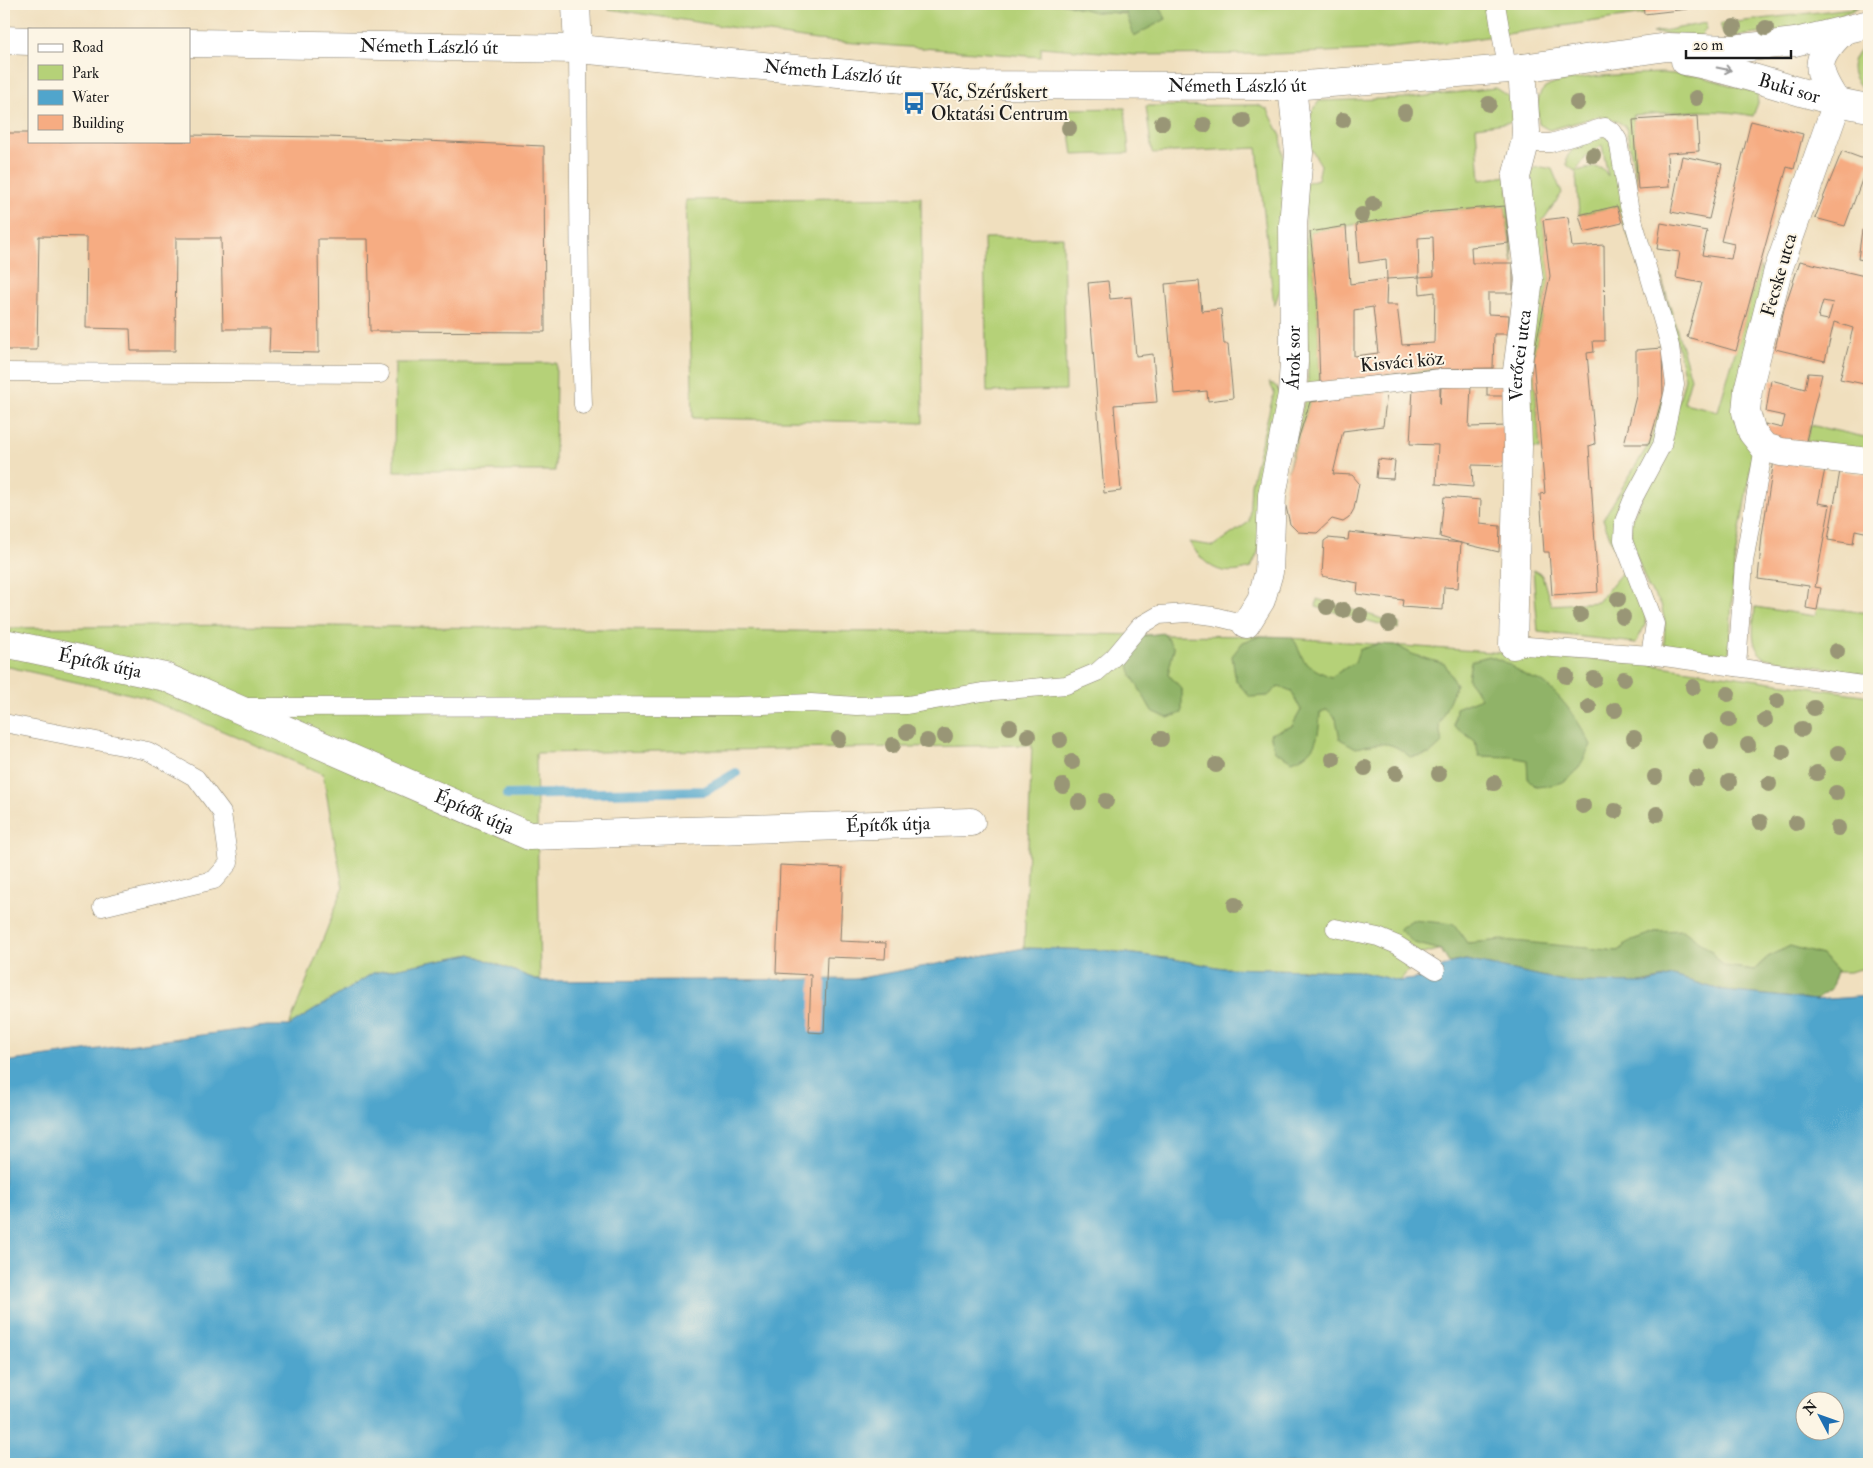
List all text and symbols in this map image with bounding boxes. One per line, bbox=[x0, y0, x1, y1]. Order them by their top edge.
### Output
legend bbox=[28, 28, 190, 142]
scale bar bbox=[1686, 28, 1790, 60]
street label: Németh László út bbox=[360, 34, 498, 60]
text: 20 m bbox=[1693, 36, 1723, 55]
text: Road bbox=[72, 38, 104, 57]
street label: Németh László út bbox=[763, 54, 903, 91]
text: Park bbox=[72, 64, 99, 83]
one-way arrow bbox=[1716, 64, 1732, 74]
street label: Buki sor bbox=[1756, 68, 1823, 109]
street label: Németh László út bbox=[1168, 73, 1307, 98]
place label: Vác, Szérűskert Oktatási Centrum bbox=[931, 80, 1068, 126]
text: Water bbox=[71, 88, 109, 107]
bus stop icon: Vác, Szérűskert Oktatási Centrum bbox=[901, 90, 927, 116]
text: Building bbox=[72, 114, 124, 133]
street label: Fecske utca bbox=[1756, 230, 1802, 319]
street label: Verőcei utca bbox=[1504, 308, 1537, 401]
street label: Árok sor bbox=[1278, 325, 1306, 391]
street label: Kisváci köz bbox=[1359, 346, 1445, 378]
street label: Építők útja bbox=[56, 641, 144, 684]
street label: Építők útja bbox=[431, 782, 518, 840]
street label: Építők útja bbox=[845, 811, 931, 839]
north arrow bbox=[1796, 1390, 1846, 1440]
text: N bbox=[1799, 1397, 1821, 1419]

